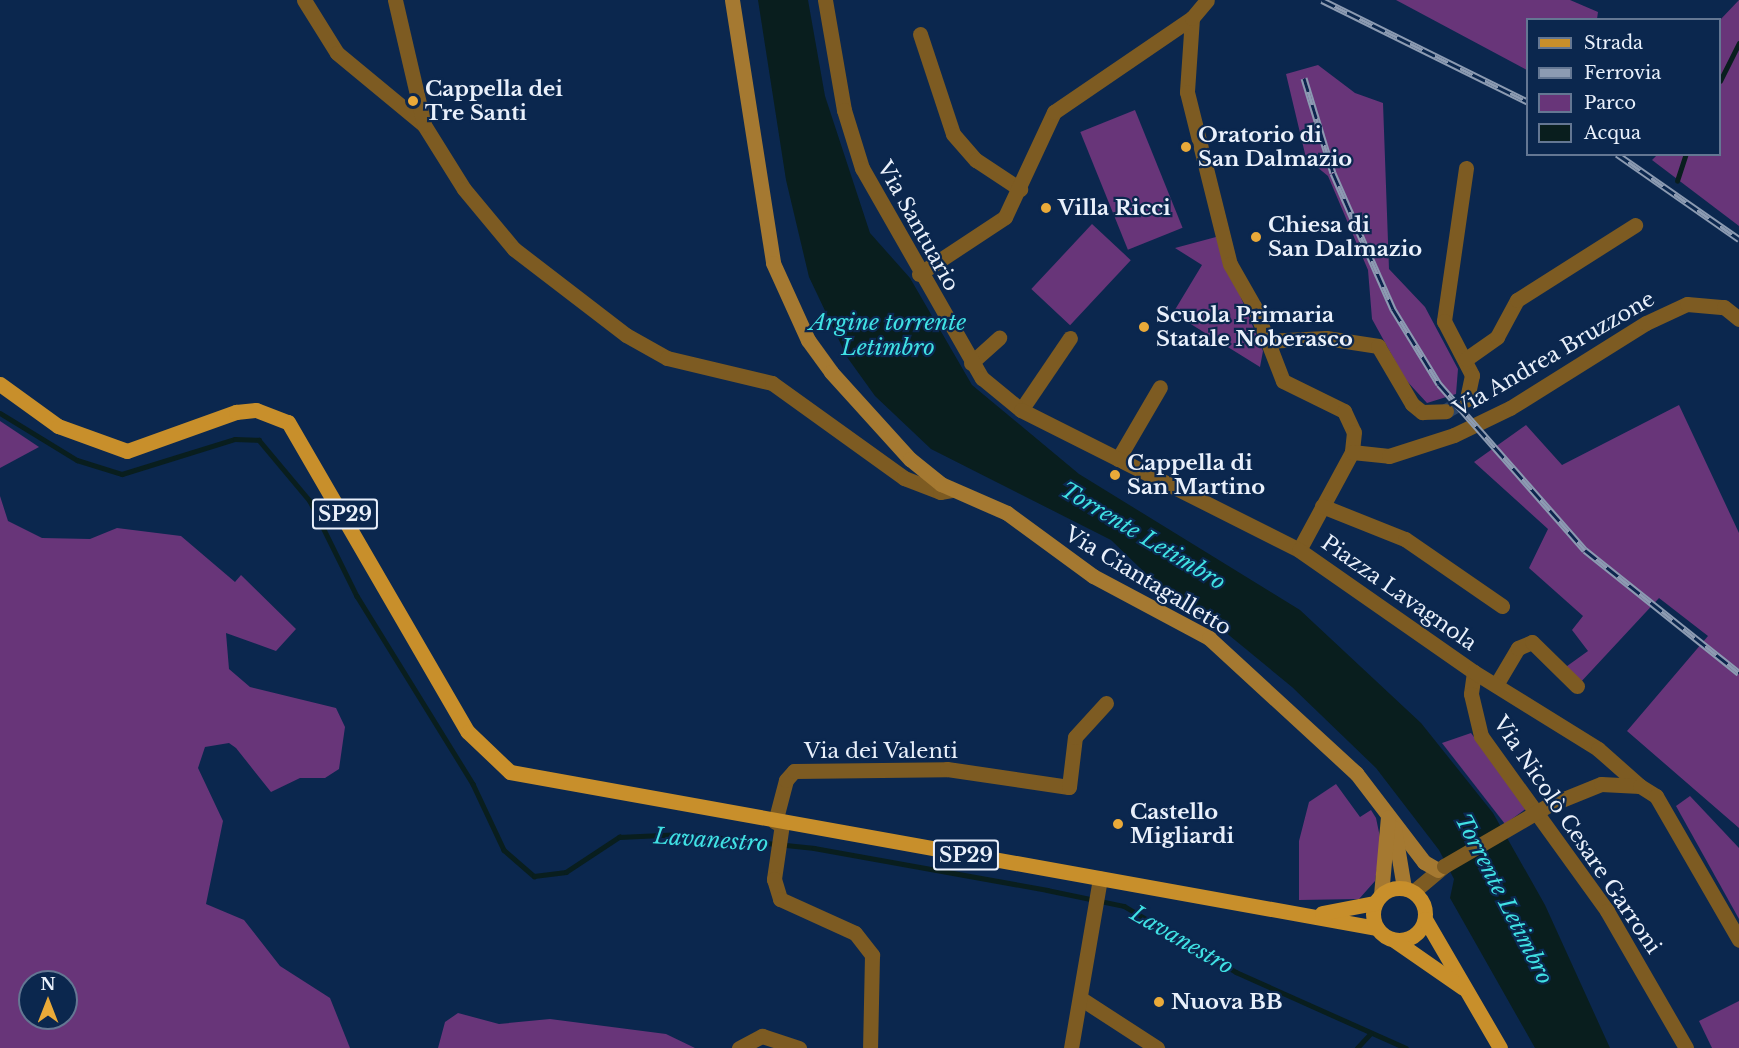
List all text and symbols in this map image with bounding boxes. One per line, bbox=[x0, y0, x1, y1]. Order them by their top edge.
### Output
legend bbox=[1526, 18, 1721, 156]
text: Strada bbox=[1584, 32, 1643, 54]
text: Ferrovia bbox=[1584, 62, 1661, 84]
place label: Cappella dei Tre Santi bbox=[425, 76, 563, 126]
text: Parco bbox=[1584, 92, 1636, 114]
marker: Cappella dei Tre Santi bbox=[406, 94, 420, 108]
place label: Oratorio di San Dalmazio bbox=[1198, 122, 1352, 172]
text: Acqua bbox=[1584, 122, 1641, 144]
marker: Oratorio di San Dalmazio bbox=[1179, 140, 1193, 154]
street label: Via Santuario bbox=[872, 156, 964, 296]
place label: Villa Ricci bbox=[1058, 195, 1171, 221]
marker: Villa Ricci bbox=[1039, 201, 1053, 215]
place label: Chiesa di San Dalmazio bbox=[1268, 212, 1422, 262]
marker: Chiesa di San Dalmazio bbox=[1249, 230, 1263, 244]
street label: Via Andrea Bruzzone bbox=[1448, 286, 1660, 422]
place label: Scuola Primaria Statale Noberasco bbox=[1156, 302, 1353, 352]
water label: Argine torrente Letimbro bbox=[810, 309, 966, 360]
marker: Scuola Primaria Statale Noberasco bbox=[1137, 320, 1151, 334]
place label: Cappella di San Martino bbox=[1127, 450, 1265, 500]
marker: Cappella di San Martino bbox=[1108, 468, 1122, 482]
water label: Torrente Letimbro bbox=[1056, 476, 1230, 596]
road number: SP29 bbox=[310, 497, 380, 531]
street label: Via Ciantagalletto bbox=[1060, 521, 1236, 641]
street label: Piazza Lavagnola bbox=[1316, 530, 1482, 656]
street label: Via Nicolò Cesare Garroni bbox=[1488, 711, 1666, 959]
street label: Via dei Valenti bbox=[803, 738, 959, 764]
place label: Castello Migliardi bbox=[1130, 799, 1234, 849]
water label: Torrente Letimbro bbox=[1450, 809, 1558, 989]
marker: Castello Migliardi bbox=[1111, 817, 1125, 831]
water label: Lavanestro bbox=[653, 823, 769, 857]
road number: SP29 bbox=[932, 838, 1000, 872]
water label: Lavanestro bbox=[1126, 900, 1238, 980]
north arrow bbox=[18, 970, 78, 1030]
text: N bbox=[40, 974, 56, 994]
place label: Nuova BB bbox=[1171, 989, 1282, 1015]
marker: Nuova BB bbox=[1152, 995, 1166, 1009]

